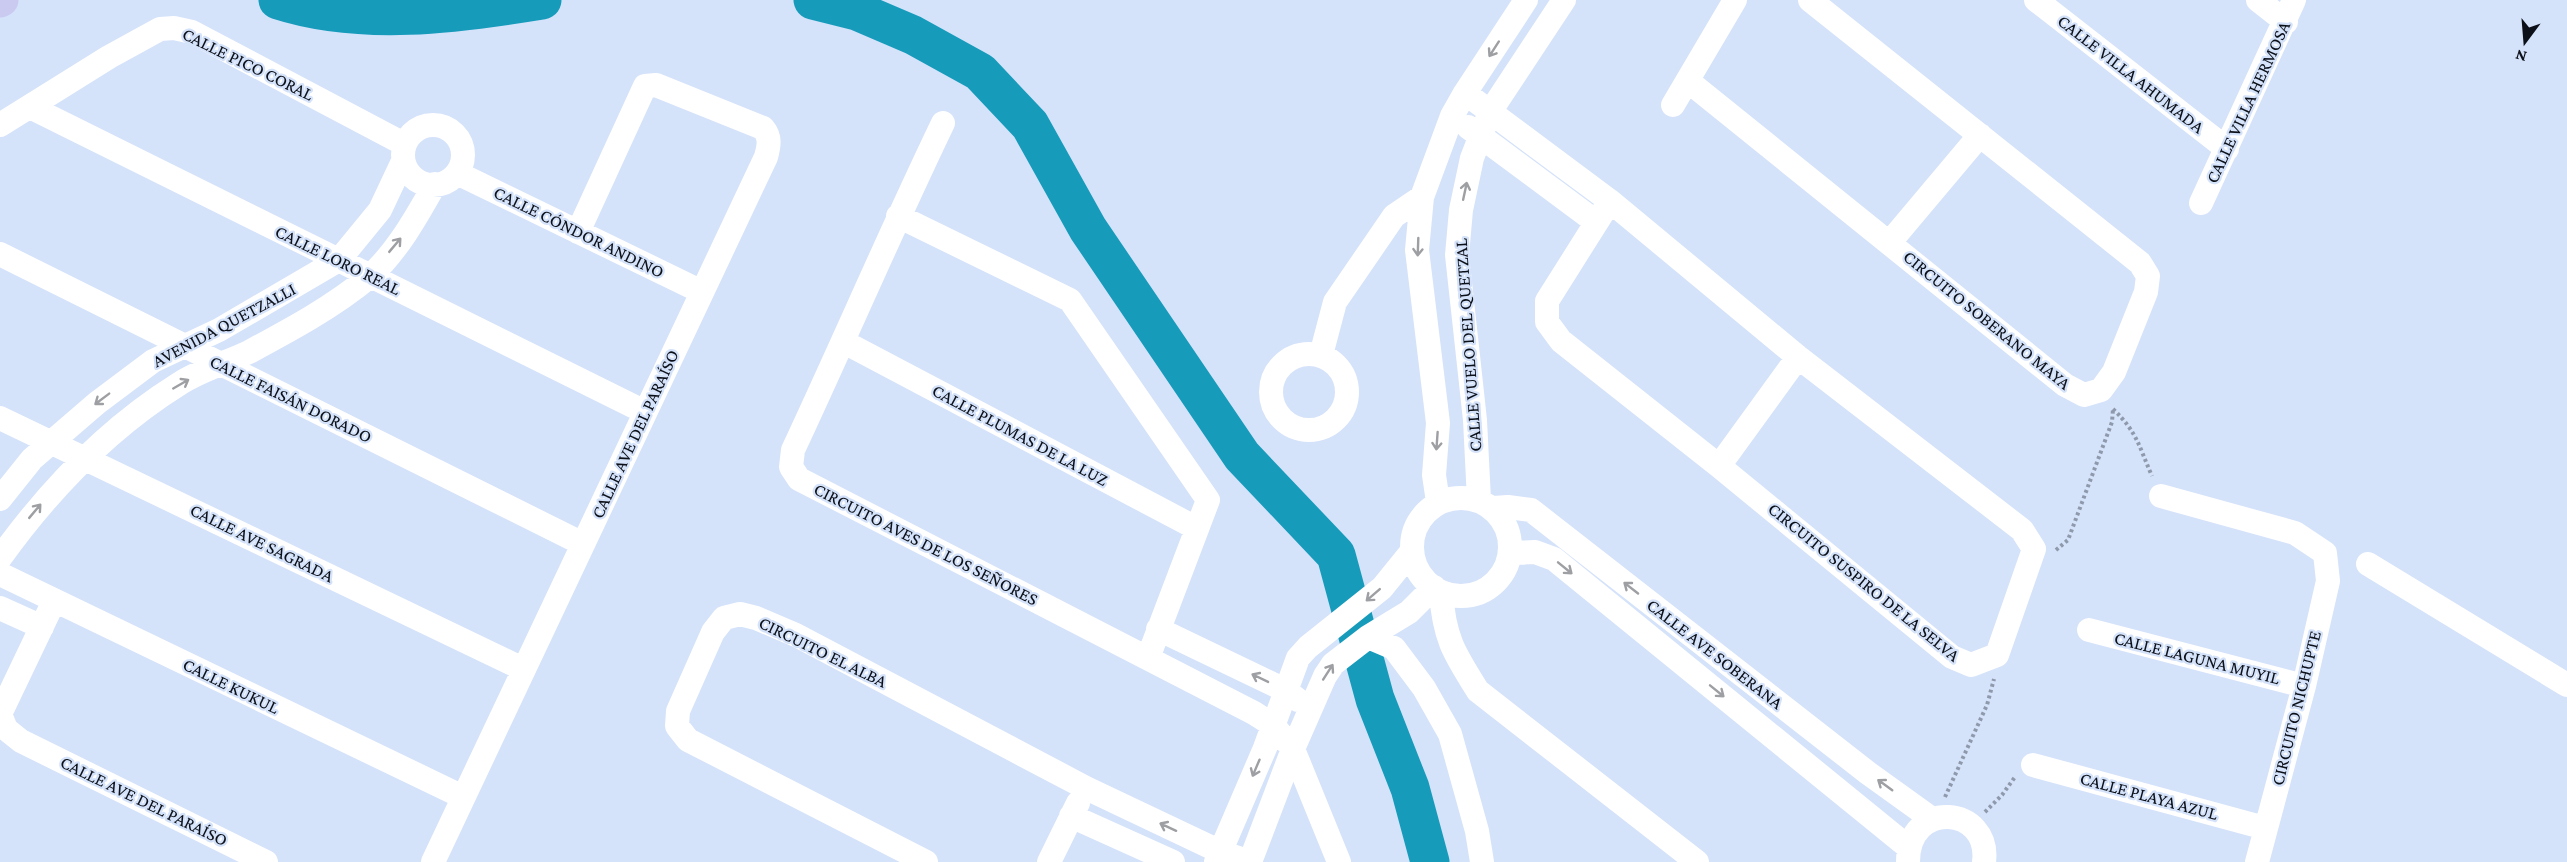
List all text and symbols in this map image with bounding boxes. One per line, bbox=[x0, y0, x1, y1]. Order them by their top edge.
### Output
street label: CALLE VILLA AHUMADA bbox=[2054, 11, 2209, 138]
north arrow bbox=[2495, 12, 2555, 72]
street label: CALLE VILLA HERMOSA bbox=[2202, 17, 2295, 186]
street label: CALLE PICO CORAL bbox=[179, 24, 317, 104]
one-way arrow bbox=[1488, 40, 1500, 57]
text: N bbox=[2513, 46, 2529, 66]
street label: CALLE CÓNDOR ANDINO bbox=[491, 182, 667, 282]
one-way arrow bbox=[1459, 182, 1471, 201]
street label: CALLE LORO REAL bbox=[272, 221, 404, 299]
one-way arrow bbox=[389, 237, 402, 253]
one-way arrow bbox=[1412, 237, 1423, 257]
street label: CALLE VUELO DEL QUETZAL bbox=[1451, 238, 1485, 452]
street label: CIRCUITO SOBERANO MAYA bbox=[1899, 246, 2075, 394]
street label: AVENIDA QUETZALLI bbox=[149, 279, 299, 371]
street label: CALLE AVE DEL PARAÍSO bbox=[587, 347, 683, 521]
street label: CALLE FAISÁN DORADO bbox=[207, 351, 375, 447]
one-way arrow bbox=[172, 377, 189, 389]
street label: CALLE PLUMAS DE LA LUZ bbox=[929, 380, 1111, 490]
one-way arrow bbox=[95, 393, 111, 405]
one-way arrow bbox=[1431, 430, 1442, 450]
street label: CIRCUITO AVES DE LOS SEÑORES bbox=[811, 479, 1041, 609]
street label: CIRCUITO SUSPIRO DE LA SELVA bbox=[1764, 498, 1964, 666]
street label: CALLE AVE SAGRADA bbox=[187, 500, 338, 587]
one-way arrow bbox=[28, 503, 41, 519]
one-way arrow bbox=[1557, 562, 1573, 575]
one-way arrow bbox=[1623, 582, 1639, 595]
one-way arrow bbox=[1366, 588, 1381, 602]
street label: CALLE AVE SOBERANA bbox=[1643, 595, 1788, 714]
street label: CIRCUITO EL ALBA bbox=[756, 612, 891, 692]
street label: CALLE LAGUNA MUYIL bbox=[2112, 628, 2282, 688]
street label: CIRCUITO NICHUPTE bbox=[2267, 628, 2325, 787]
street label: CALLE KUKUL bbox=[180, 654, 282, 718]
one-way arrow bbox=[1322, 664, 1335, 681]
one-way arrow bbox=[1252, 671, 1270, 683]
one-way arrow bbox=[1708, 684, 1724, 697]
street label: CALLE AVE DEL PARAÍSO bbox=[57, 752, 231, 850]
one-way arrow bbox=[1250, 759, 1261, 777]
street label: CALLE PLAYA AZUL bbox=[2078, 768, 2220, 824]
one-way arrow bbox=[1877, 779, 1893, 791]
one-way arrow bbox=[1160, 820, 1178, 832]

